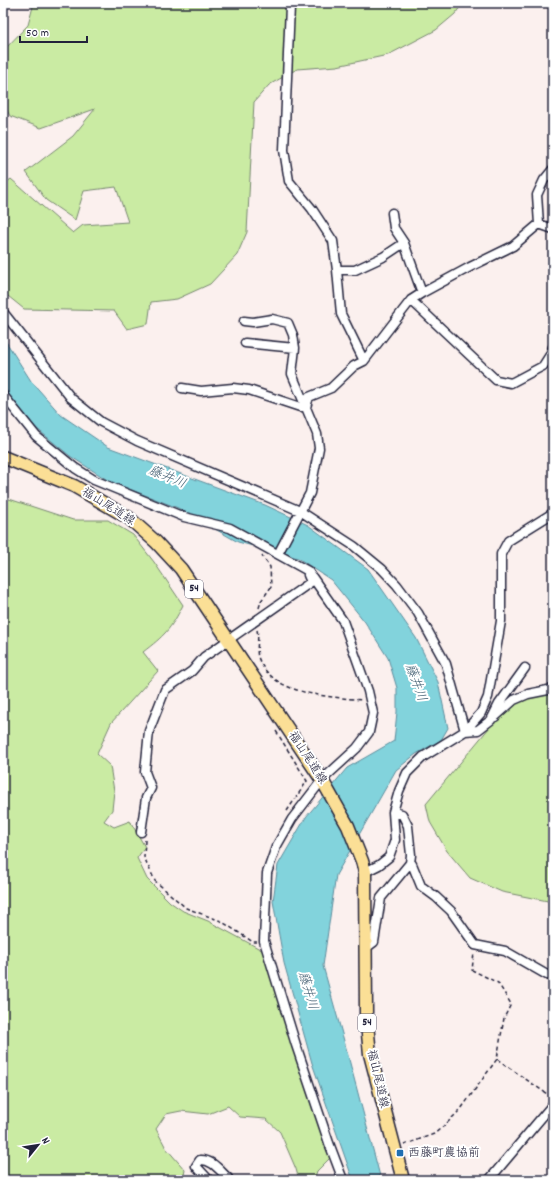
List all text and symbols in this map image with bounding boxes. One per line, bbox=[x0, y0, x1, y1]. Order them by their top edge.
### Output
scale bar bbox=[20, 18, 87, 44]
text: 50 m bbox=[26, 25, 49, 42]
water label: 藤井川 bbox=[145, 462, 189, 494]
street label: 福山尾道線 bbox=[78, 484, 138, 530]
road number: 54 bbox=[185, 580, 203, 598]
water label: 藤井川 bbox=[399, 661, 431, 705]
street label: 福山尾道線 bbox=[284, 728, 330, 788]
water label: 藤井川 bbox=[292, 970, 322, 1012]
road number: 54 bbox=[358, 1014, 376, 1032]
street label: 福山尾道線 bbox=[362, 1048, 392, 1110]
north arrow bbox=[18, 1125, 58, 1165]
text: N bbox=[37, 1135, 53, 1148]
place label: 西藤町農協前 bbox=[408, 1145, 480, 1162]
marker: 西藤町農協前 bbox=[395, 1148, 405, 1158]

